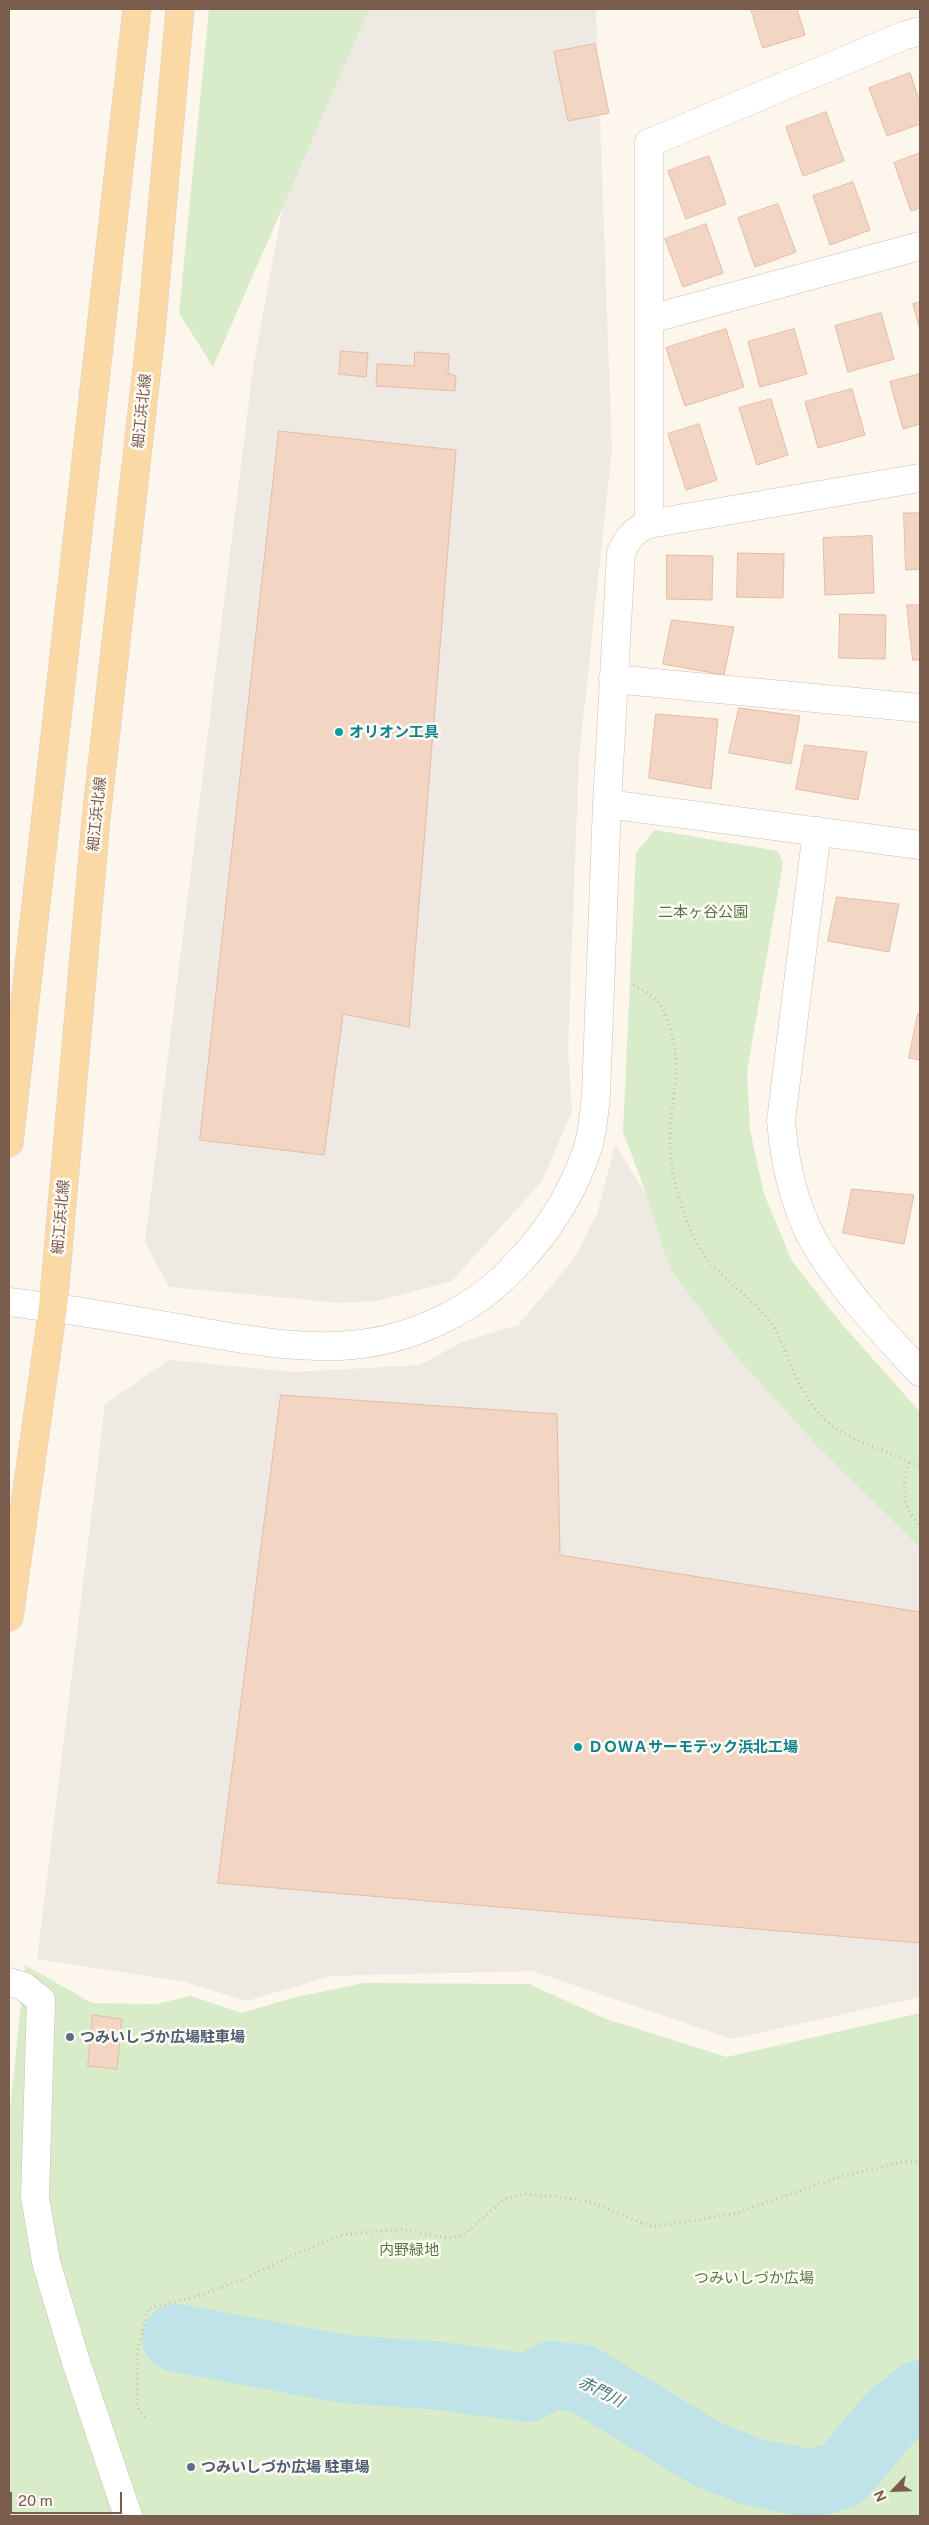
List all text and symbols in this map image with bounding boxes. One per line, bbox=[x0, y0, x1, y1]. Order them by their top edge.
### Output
street label: 細江浜北線 bbox=[129, 373, 155, 449]
place label: オリオン工具 bbox=[349, 723, 439, 741]
marker: オリオン工具 bbox=[333, 726, 345, 738]
street label: 細江浜北線 bbox=[84, 776, 110, 852]
park label: 二本ヶ谷公園 bbox=[658, 903, 748, 921]
street label: 細江浜北線 bbox=[49, 1179, 73, 1255]
place label: ＤＯＷＡサーモテック浜北工場 bbox=[588, 1738, 798, 1756]
marker: ＤＯＷＡサーモテック浜北工場 bbox=[572, 1741, 584, 1753]
place label: つみいしづか広場駐車場 bbox=[80, 2028, 245, 2046]
marker: つみいしづか広場駐車場 bbox=[64, 2031, 76, 2043]
park label: 内野緑地 bbox=[379, 2241, 439, 2259]
park label: つみいしづか広場 bbox=[694, 2269, 814, 2287]
water label: 赤門川 bbox=[575, 2373, 627, 2411]
place label: つみいしづか広場 駐車場 bbox=[201, 2458, 369, 2476]
marker: つみいしづか広場 駐車場 bbox=[185, 2461, 197, 2473]
north arrow bbox=[869, 2465, 919, 2515]
scale bar bbox=[12, 2482, 125, 2514]
text: N bbox=[871, 2488, 890, 2504]
text: 20 m bbox=[18, 2492, 53, 2509]

